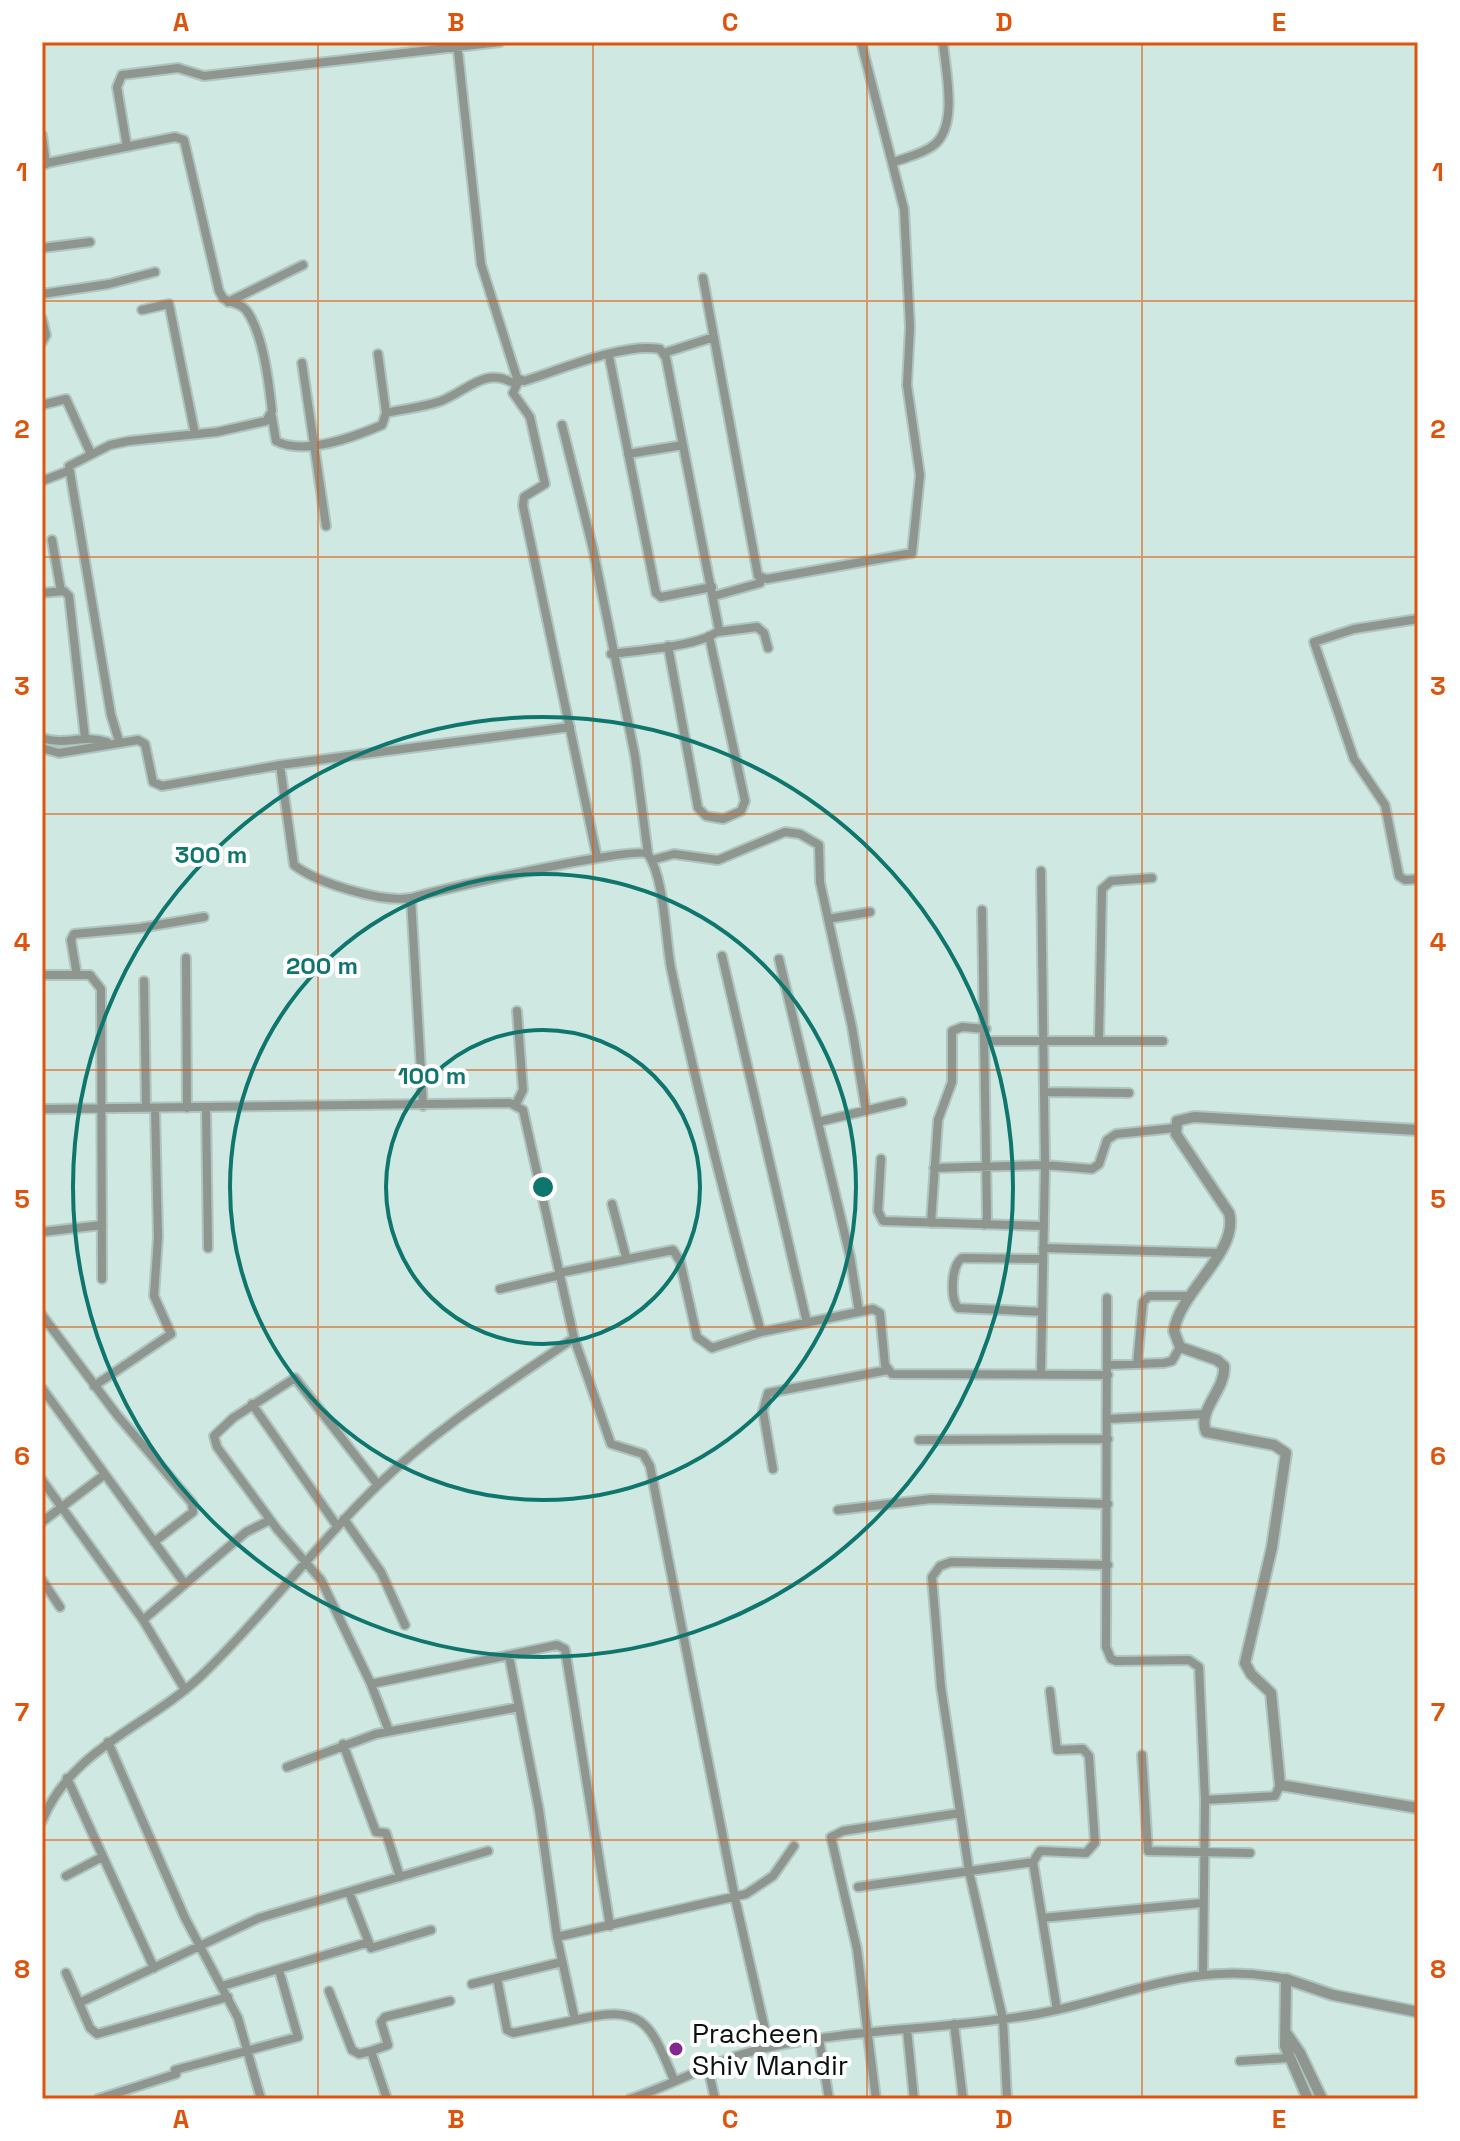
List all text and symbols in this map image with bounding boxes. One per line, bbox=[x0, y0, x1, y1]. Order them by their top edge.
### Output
text: A bbox=[173, 5, 190, 39]
text: B bbox=[447, 5, 465, 39]
text: C bbox=[722, 5, 738, 39]
text: D bbox=[995, 5, 1013, 39]
text: E bbox=[1272, 5, 1286, 39]
text: 1 bbox=[16, 155, 28, 189]
text: 1 bbox=[1432, 155, 1444, 189]
text: 2 bbox=[14, 412, 30, 446]
text: 2 bbox=[1430, 412, 1446, 446]
text: 3 bbox=[14, 669, 30, 703]
text: 3 bbox=[1430, 669, 1446, 703]
text: 300 m bbox=[175, 839, 247, 870]
text: 4 bbox=[14, 925, 30, 959]
text: 4 bbox=[1430, 925, 1446, 959]
text: 200 m bbox=[286, 950, 358, 981]
text: 100 m bbox=[398, 1060, 466, 1091]
centre of rings bbox=[529, 1173, 557, 1201]
text: 5 bbox=[14, 1182, 30, 1216]
text: 5 bbox=[1430, 1182, 1446, 1216]
text: 6 bbox=[14, 1439, 30, 1473]
text: 6 bbox=[1430, 1439, 1446, 1473]
text: 7 bbox=[15, 1695, 29, 1729]
text: 7 bbox=[1431, 1695, 1445, 1729]
text: 8 bbox=[14, 1952, 30, 1986]
text: 8 bbox=[1430, 1952, 1446, 1986]
place label: Pracheen Shiv Mandir bbox=[692, 2015, 848, 2083]
marker: Pracheen Shiv Mandir bbox=[667, 2040, 685, 2058]
text: A bbox=[173, 2102, 190, 2136]
text: B bbox=[447, 2102, 465, 2136]
text: C bbox=[722, 2102, 738, 2136]
text: D bbox=[995, 2102, 1013, 2136]
text: E bbox=[1272, 2102, 1286, 2136]

